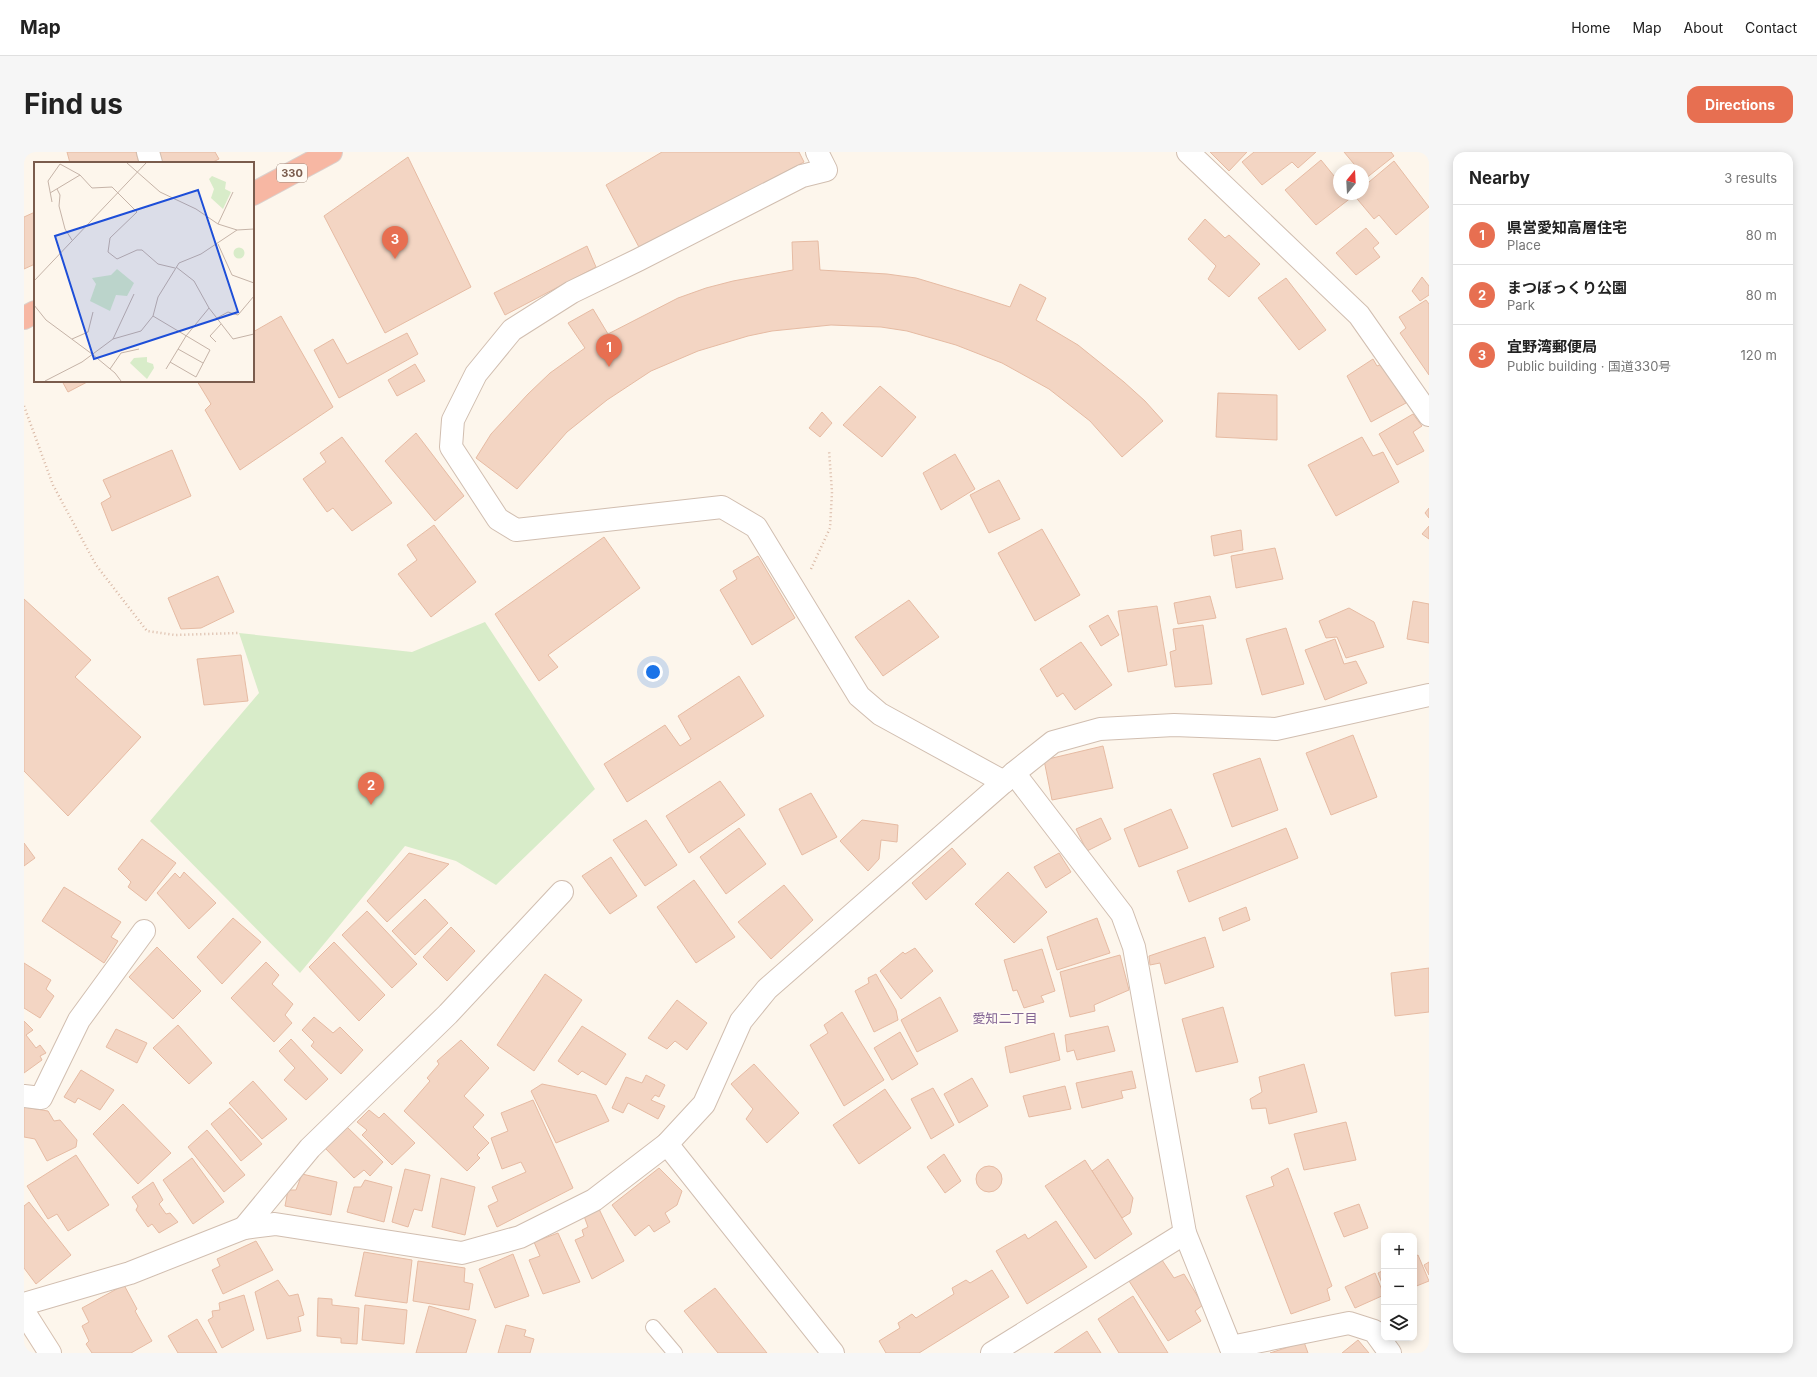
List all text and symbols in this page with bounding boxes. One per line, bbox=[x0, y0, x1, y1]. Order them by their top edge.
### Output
text: Map bbox=[20, 16, 61, 39]
text: Home bbox=[1571, 19, 1610, 36]
text: Map bbox=[1632, 19, 1662, 36]
text: About bbox=[1684, 19, 1723, 36]
text: Contact bbox=[1745, 19, 1797, 36]
button: Directions bbox=[1687, 86, 1793, 123]
text: Find us bbox=[24, 87, 123, 121]
inset map bbox=[34, 162, 254, 382]
road number: 330 bbox=[277, 164, 307, 182]
north arrow bbox=[1333, 164, 1369, 200]
text: Nearby bbox=[1469, 168, 1530, 188]
text: 3 results bbox=[1724, 170, 1777, 186]
text: 県営愛知高層住宅 bbox=[1507, 218, 1627, 237]
pin: 3 bbox=[382, 226, 408, 259]
text: 1 bbox=[1479, 227, 1485, 243]
text: 80 m bbox=[1746, 227, 1777, 243]
text: Place bbox=[1507, 237, 1541, 253]
text: まつぼっくり公園 bbox=[1507, 278, 1627, 297]
text: 2 bbox=[1478, 287, 1486, 303]
text: 80 m bbox=[1746, 287, 1777, 303]
text: Park bbox=[1507, 297, 1535, 313]
pin: 1 bbox=[596, 334, 622, 367]
text: 宜野湾郵便局 bbox=[1507, 337, 1597, 356]
text: 3 bbox=[1478, 347, 1486, 363]
text: 120 m bbox=[1741, 347, 1777, 363]
text: Public building · 国道330号 bbox=[1507, 358, 1671, 374]
your location bbox=[643, 662, 663, 682]
pin: 2 bbox=[358, 772, 384, 805]
district label: 愛知二丁目 bbox=[972, 1010, 1038, 1026]
map controls bbox=[1381, 1233, 1417, 1341]
button: + bbox=[1381, 1233, 1417, 1269]
button: − bbox=[1381, 1269, 1417, 1305]
button: layers bbox=[1381, 1305, 1417, 1341]

